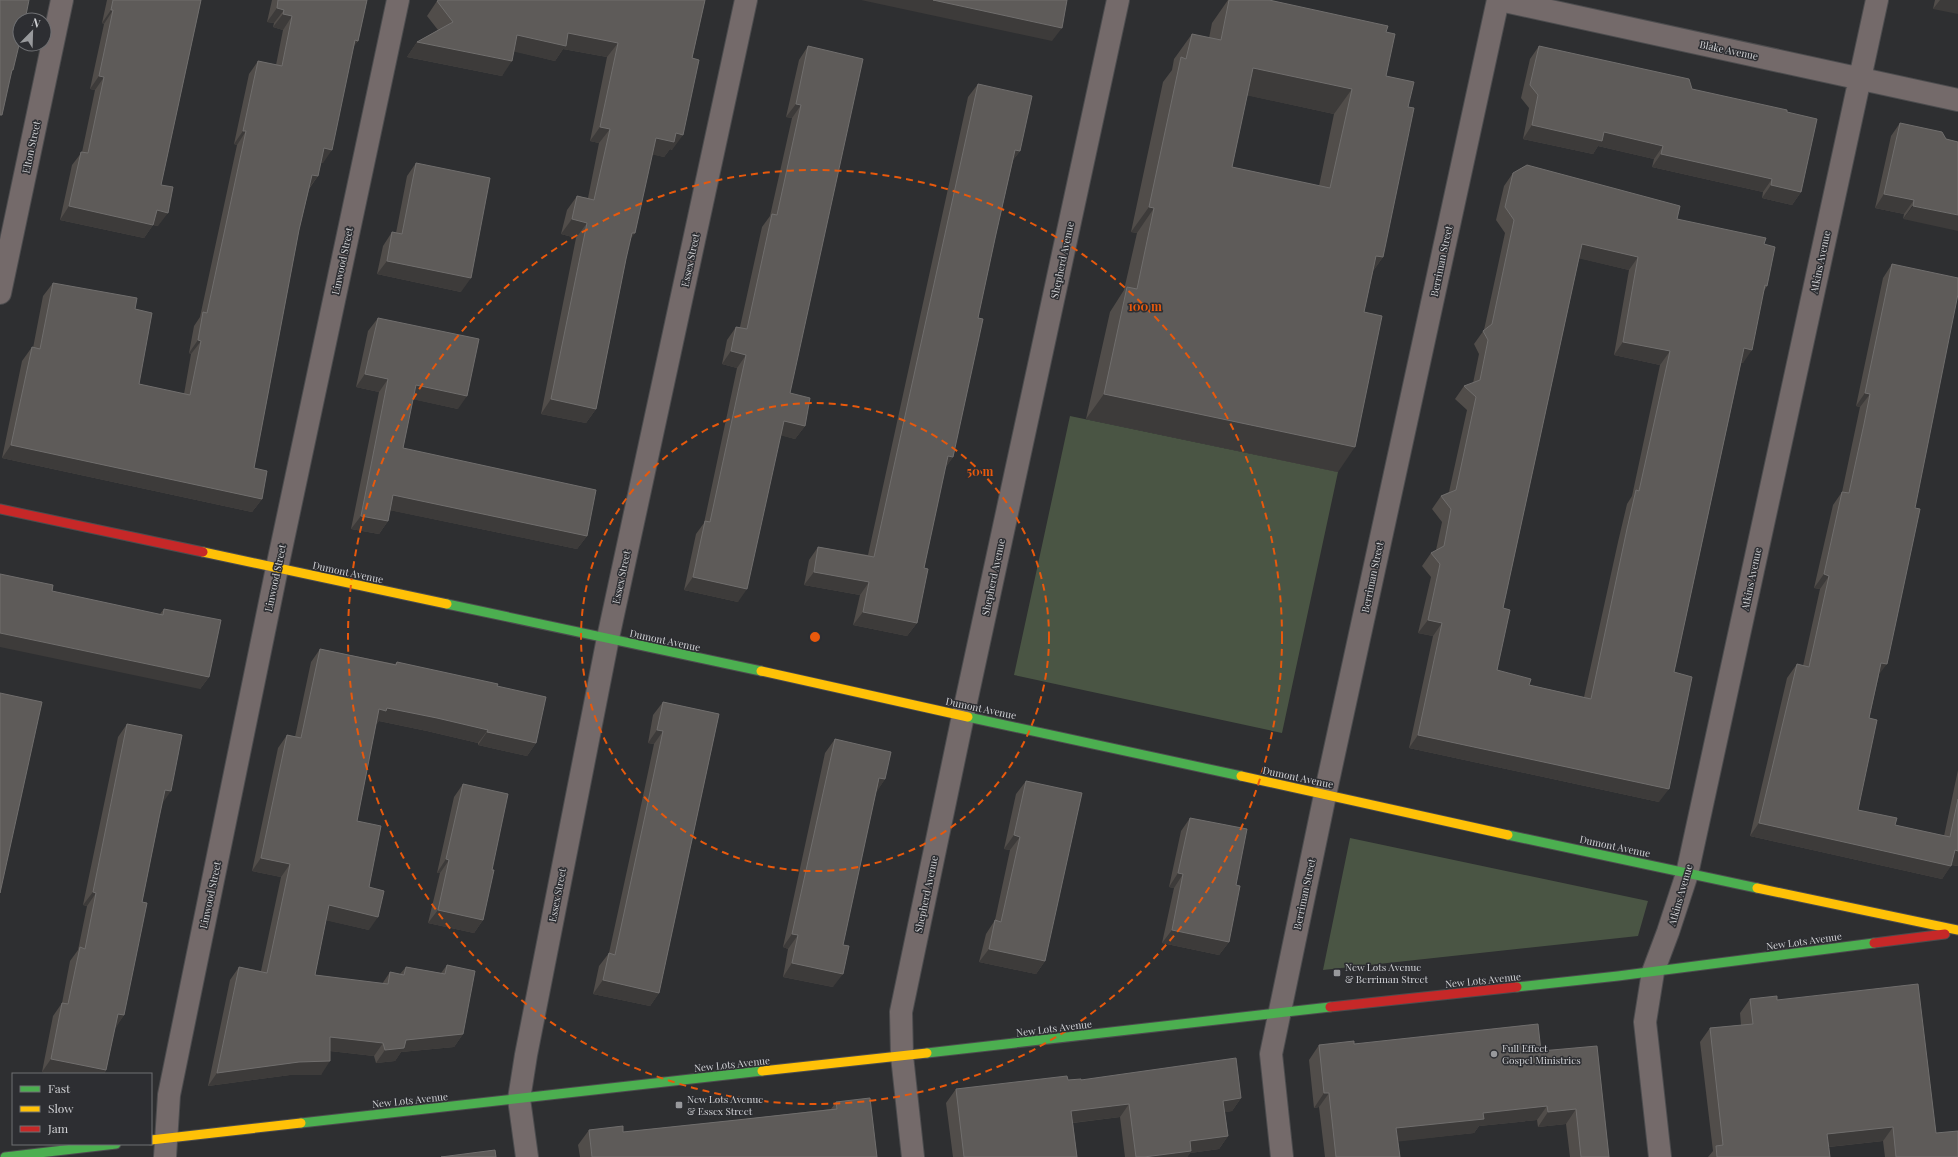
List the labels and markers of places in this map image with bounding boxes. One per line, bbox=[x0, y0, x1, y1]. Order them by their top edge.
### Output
centre of rings bbox=[808, 630, 822, 644]
place label: New Lots Avenue & Berriman Street bbox=[1345, 960, 1429, 986]
marker: New Lots Avenue & Berriman Street bbox=[1332, 968, 1342, 978]
place label: Full Effect Gospel Ministries bbox=[1502, 1041, 1581, 1067]
marker: Full Effect Gospel Ministries bbox=[1489, 1049, 1499, 1059]
place label: New Lots Avenue & Essex Street bbox=[687, 1092, 763, 1118]
marker: New Lots Avenue & Essex Street bbox=[674, 1100, 684, 1110]

